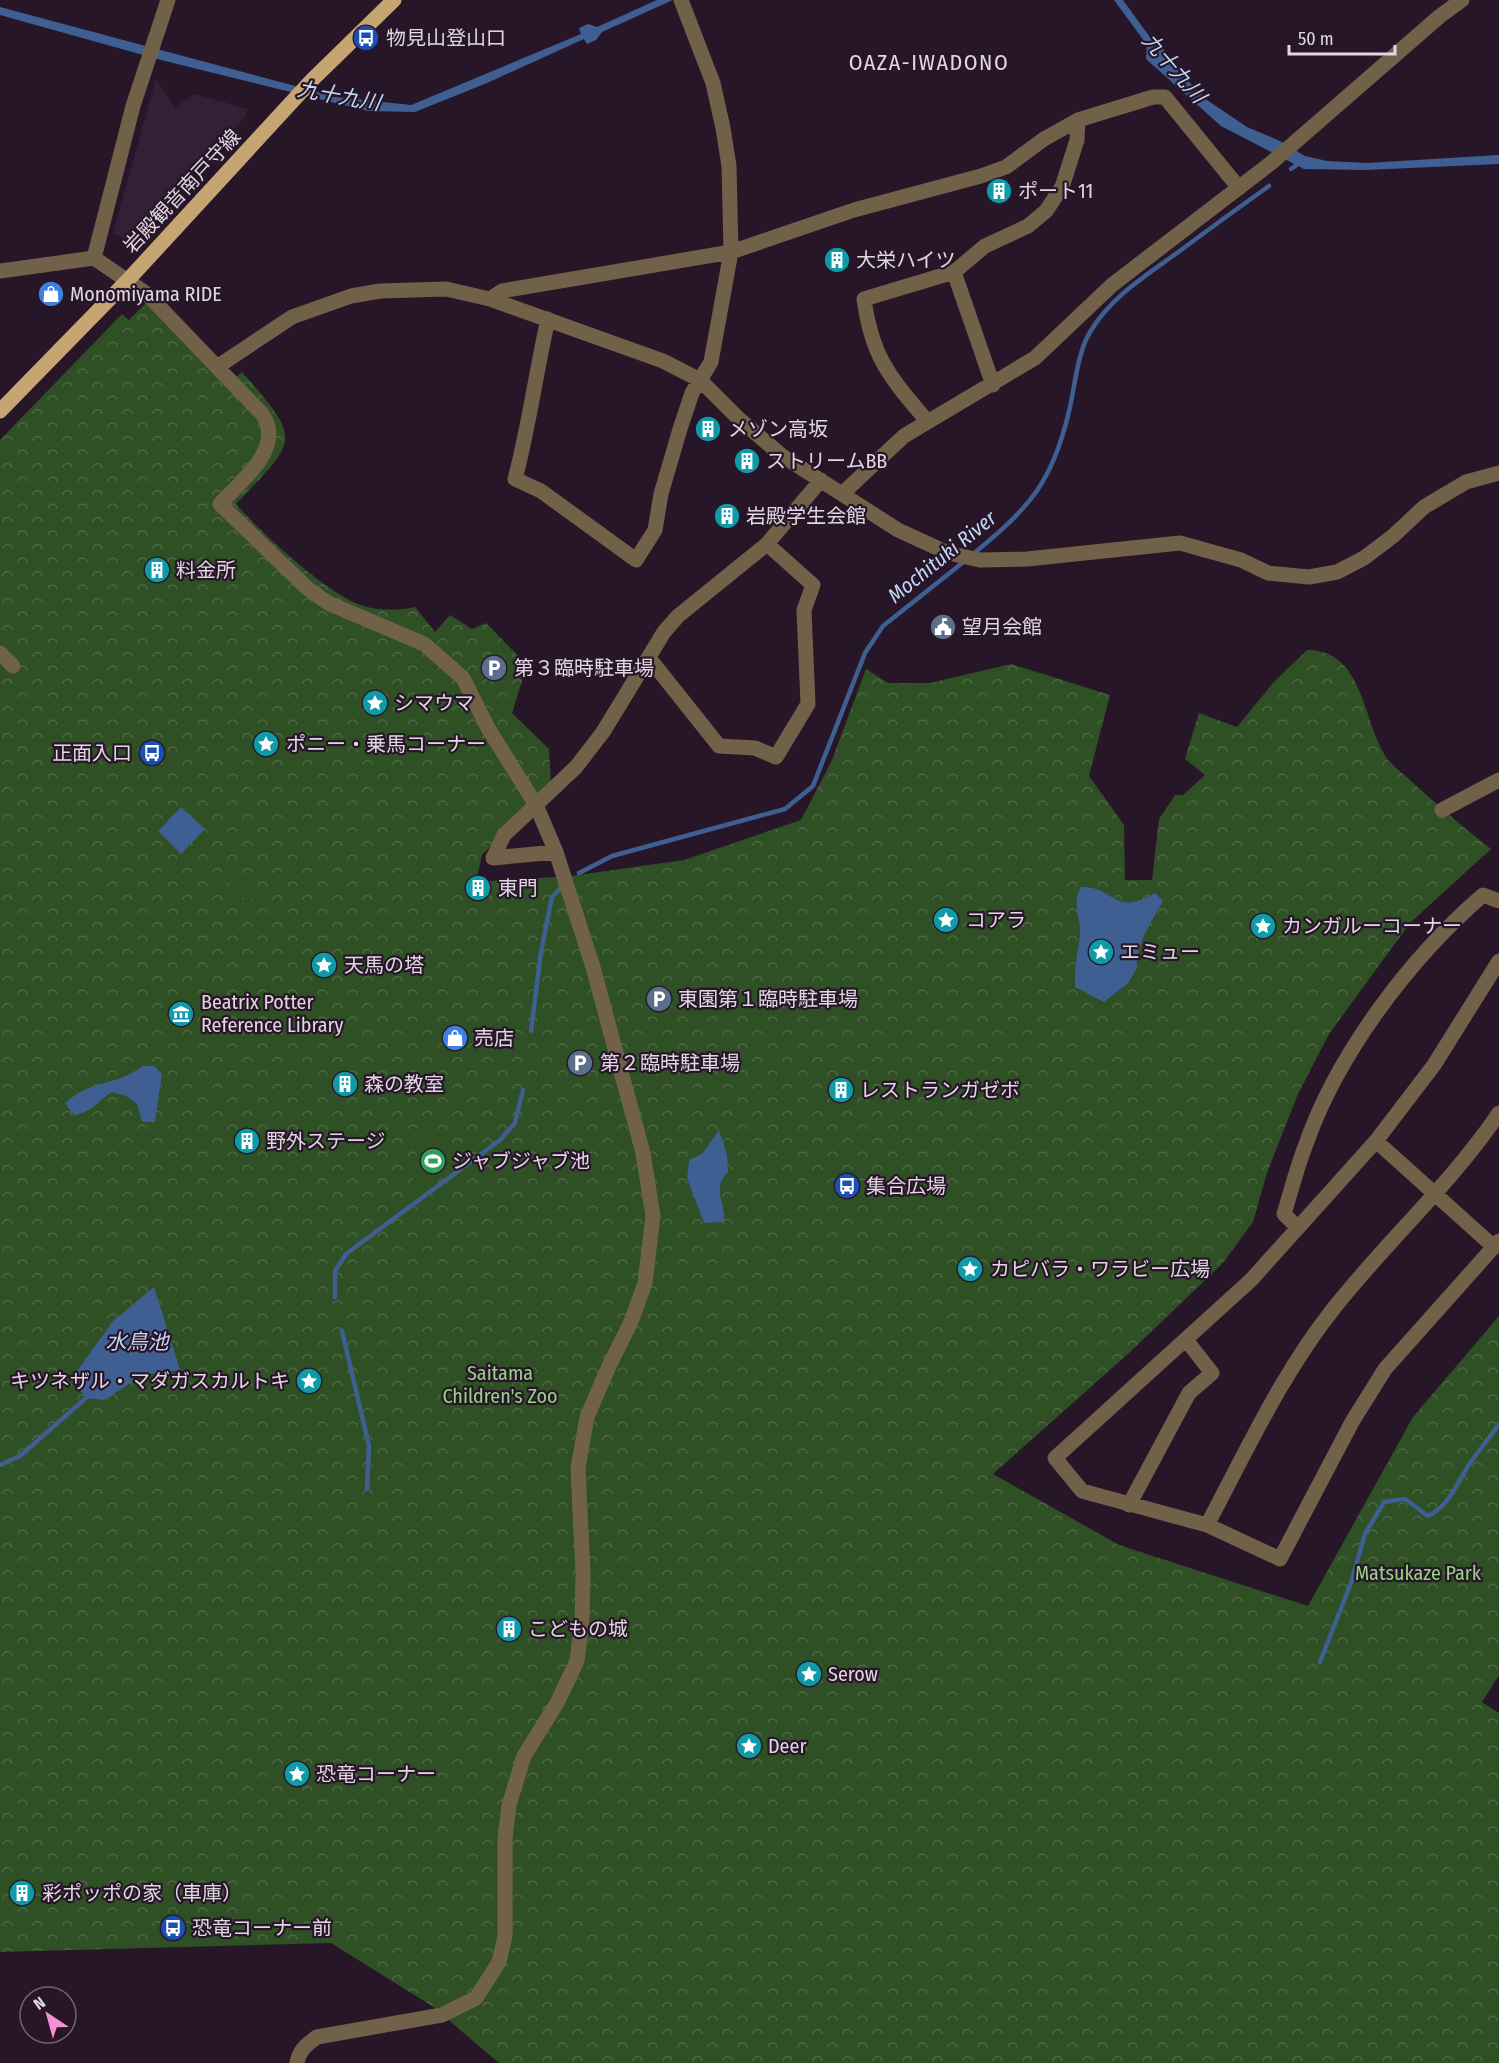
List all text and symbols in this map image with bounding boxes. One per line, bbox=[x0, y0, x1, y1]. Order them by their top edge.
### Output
scale bar bbox=[1289, 18, 1396, 56]
bus stop icon: 物見山登山口 bbox=[351, 23, 381, 53]
place label: 物見山登山口 bbox=[386, 26, 506, 50]
water label: 九十九川 bbox=[1137, 28, 1213, 110]
text: 50 m bbox=[1298, 28, 1334, 50]
district label: OAZA-IWADONO bbox=[849, 49, 1009, 76]
water label: 九十九川 bbox=[295, 76, 385, 116]
street label: 岩殿観音南戸守線 bbox=[119, 124, 245, 258]
building icon: ポート11 bbox=[984, 176, 1014, 206]
place label: ポート11 bbox=[1018, 179, 1093, 203]
building icon: 大栄ハイツ bbox=[822, 245, 852, 275]
place label: 大栄ハイツ bbox=[856, 248, 956, 272]
shop icon: Monomiyama RIDE bbox=[36, 279, 66, 309]
place label: Monomiyama RIDE bbox=[70, 282, 222, 306]
building icon: メゾン高坂 bbox=[693, 414, 723, 444]
place label: メゾン高坂 bbox=[728, 417, 828, 441]
building icon: ストリームBB bbox=[732, 446, 762, 476]
place label: ストリームBB bbox=[766, 449, 887, 473]
building icon: 岩殿学生会館 bbox=[712, 501, 742, 531]
place label: 岩殿学生会館 bbox=[746, 504, 866, 528]
water label: Mochituki River bbox=[882, 505, 1002, 609]
building icon: 料金所 bbox=[142, 555, 172, 585]
place label: 料金所 bbox=[176, 558, 236, 582]
public building icon: 望月会館 bbox=[928, 612, 958, 642]
place label: 望月会館 bbox=[962, 615, 1042, 639]
parking icon: 第３臨時駐車場 bbox=[479, 653, 509, 683]
place label: 第３臨時駐車場 bbox=[514, 656, 654, 680]
place icon: シマウマ bbox=[360, 688, 390, 718]
place label: シマウマ bbox=[394, 691, 474, 715]
place icon: ポニー・乗馬コーナー bbox=[251, 729, 281, 759]
place label: ポニー・乗馬コーナー bbox=[286, 732, 486, 756]
bus stop icon: 正面入口 bbox=[137, 738, 167, 768]
place label: 正面入口 bbox=[52, 741, 132, 765]
building icon: 東門 bbox=[463, 873, 493, 903]
place label: 東門 bbox=[498, 876, 538, 900]
place icon: コアラ bbox=[931, 905, 961, 935]
place label: コアラ bbox=[966, 908, 1026, 932]
place icon: カンガルーコーナー bbox=[1248, 911, 1278, 941]
place label: カンガルーコーナー bbox=[1282, 914, 1462, 938]
place icon: エミュー bbox=[1086, 937, 1116, 967]
place label: エミュー bbox=[1120, 940, 1200, 964]
place icon: 天馬の塔 bbox=[309, 950, 339, 980]
place label: 天馬の塔 bbox=[344, 953, 424, 977]
parking icon: 東園第１臨時駐車場 bbox=[644, 984, 674, 1014]
place label: 東園第１臨時駐車場 bbox=[678, 987, 858, 1011]
place label: Beatrix Potter Reference Library bbox=[201, 990, 344, 1037]
museum icon: Beatrix Potter Reference Library bbox=[166, 999, 196, 1029]
shop icon: 売店 bbox=[440, 1023, 470, 1053]
place label: 売店 bbox=[474, 1026, 514, 1050]
parking icon: 第２臨時駐車場 bbox=[565, 1048, 595, 1078]
place label: 第２臨時駐車場 bbox=[600, 1051, 740, 1075]
building icon: 森の教室 bbox=[330, 1069, 360, 1099]
place label: 森の教室 bbox=[364, 1072, 444, 1096]
building icon: レストランガゼボ bbox=[826, 1075, 856, 1105]
place label: レストランガゼボ bbox=[860, 1078, 1020, 1102]
building icon: 野外ステージ bbox=[232, 1126, 262, 1156]
place label: 野外ステージ bbox=[266, 1129, 386, 1153]
sports icon: ジャブジャブ池 bbox=[418, 1146, 448, 1176]
place label: ジャブジャブ池 bbox=[452, 1149, 590, 1173]
bus stop icon: 集合広場 bbox=[832, 1171, 862, 1201]
place label: 集合広場 bbox=[866, 1174, 946, 1198]
place icon: カピバラ・ワラビー広場 bbox=[955, 1254, 985, 1284]
place label: カピバラ・ワラビー広場 bbox=[990, 1257, 1210, 1281]
water label: 水鳥池 bbox=[106, 1329, 170, 1355]
park label: Saitama Children's Zoo bbox=[442, 1361, 558, 1408]
place icon: キツネザル・マダガスカルトキ bbox=[294, 1366, 324, 1396]
place label: キツネザル・マダガスカルトキ bbox=[10, 1369, 290, 1393]
park label: Matsukaze Park bbox=[1355, 1561, 1482, 1585]
building icon: こどもの城 bbox=[494, 1614, 524, 1644]
place label: こどもの城 bbox=[528, 1617, 628, 1641]
place icon: Serow bbox=[794, 1659, 824, 1689]
place label: Serow bbox=[828, 1662, 878, 1686]
place icon: Deer bbox=[734, 1731, 764, 1761]
place label: Deer bbox=[768, 1734, 806, 1758]
place icon: 恐竜コーナー bbox=[282, 1759, 312, 1789]
place label: 恐竜コーナー bbox=[316, 1762, 436, 1786]
building icon: 彩ポッポの家（車庫） bbox=[7, 1878, 37, 1908]
place label: 彩ポッポの家（車庫） bbox=[42, 1881, 242, 1905]
bus stop icon: 恐竜コーナー前 bbox=[158, 1913, 188, 1943]
place label: 恐竜コーナー前 bbox=[192, 1916, 332, 1940]
north arrow bbox=[18, 1985, 78, 2045]
text: N bbox=[30, 1993, 49, 2014]

